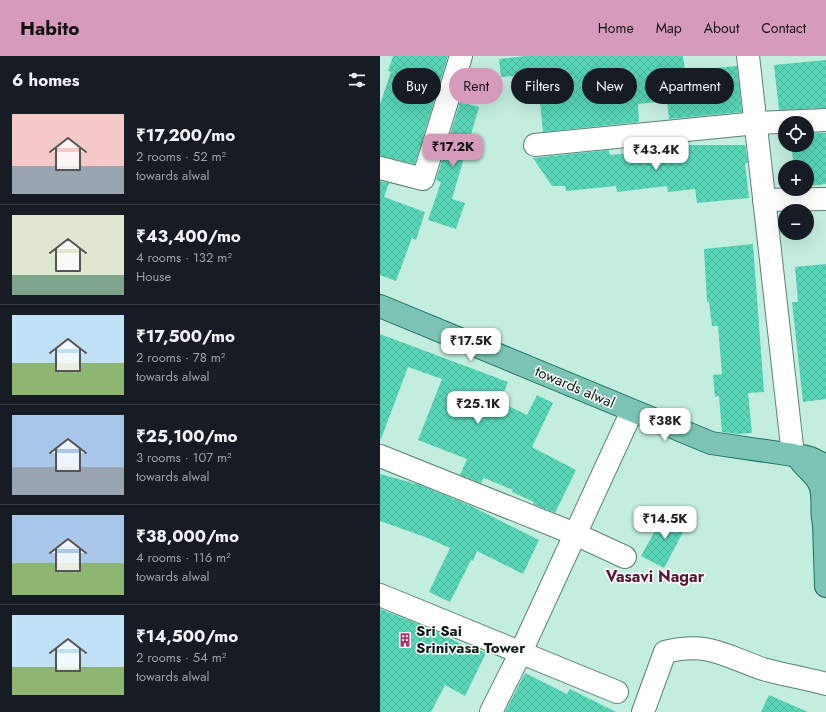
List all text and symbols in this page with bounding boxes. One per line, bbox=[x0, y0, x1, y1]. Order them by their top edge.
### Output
text: Habito bbox=[20, 15, 79, 42]
text: Home bbox=[598, 18, 634, 38]
text: Map bbox=[656, 18, 682, 38]
text: About bbox=[704, 18, 739, 38]
text: Contact bbox=[761, 18, 806, 38]
text: 6 homes bbox=[12, 68, 80, 92]
chip: Buy bbox=[392, 68, 441, 104]
chip: Rent bbox=[449, 68, 503, 104]
chip: Filters bbox=[511, 68, 574, 104]
chip: New bbox=[582, 68, 637, 104]
chip: Apartment bbox=[645, 68, 734, 104]
icon: filters bbox=[346, 69, 368, 91]
map controls bbox=[778, 116, 814, 240]
button: locate bbox=[778, 116, 814, 152]
text: ₹17,200/mo bbox=[136, 123, 235, 147]
icon: home bbox=[44, 130, 92, 178]
pin: ₹17.2K bbox=[420, 134, 486, 168]
text: ₹17.2K bbox=[432, 137, 474, 156]
pin: ₹43.4K bbox=[623, 137, 689, 171]
text: ₹43.4K bbox=[633, 140, 679, 159]
text: 2 rooms · 52 m² bbox=[136, 147, 226, 166]
button: + bbox=[778, 160, 814, 196]
text: towards alwal bbox=[136, 166, 209, 185]
button: − bbox=[778, 204, 814, 240]
text: ₹43,400/mo bbox=[136, 224, 241, 248]
icon: home bbox=[44, 231, 92, 279]
text: 4 rooms · 132 m² bbox=[136, 248, 232, 267]
text: House bbox=[136, 267, 171, 286]
text: ₹17,500/mo bbox=[136, 324, 235, 348]
pin: ₹17.5K bbox=[438, 328, 504, 362]
icon: home bbox=[44, 331, 92, 379]
text: ₹17.5K bbox=[450, 331, 492, 350]
text: 2 rooms · 78 m² bbox=[136, 348, 225, 367]
street label: towards alwal bbox=[532, 360, 618, 414]
text: towards alwal bbox=[136, 367, 209, 386]
pin: ₹25.1K bbox=[445, 391, 511, 425]
text: ₹25.1K bbox=[456, 394, 500, 413]
pin: ₹38K bbox=[641, 408, 689, 442]
text: ₹38K bbox=[649, 411, 681, 430]
text: ₹25,100/mo bbox=[136, 424, 238, 448]
icon: home bbox=[44, 431, 92, 479]
text: 3 rooms · 107 m² bbox=[136, 448, 232, 467]
text: towards alwal bbox=[136, 467, 209, 486]
pin: ₹14.5K bbox=[632, 506, 698, 540]
text: ₹14.5K bbox=[643, 509, 687, 528]
text: ₹38,000/mo bbox=[136, 524, 239, 548]
icon: home bbox=[44, 531, 92, 579]
text: 4 rooms · 116 m² bbox=[136, 548, 231, 567]
district label: Vasavi Nagar bbox=[605, 565, 705, 588]
text: towards alwal bbox=[136, 567, 209, 586]
place label: Sri Sai Srinivasa Tower bbox=[416, 620, 526, 659]
text: ₹14,500/mo bbox=[136, 624, 238, 648]
icon: home bbox=[44, 631, 92, 679]
building icon: Sri Sai Srinivasa Tower bbox=[397, 632, 413, 648]
text: 2 rooms · 54 m² bbox=[136, 648, 226, 667]
text: towards alwal bbox=[136, 667, 209, 686]

